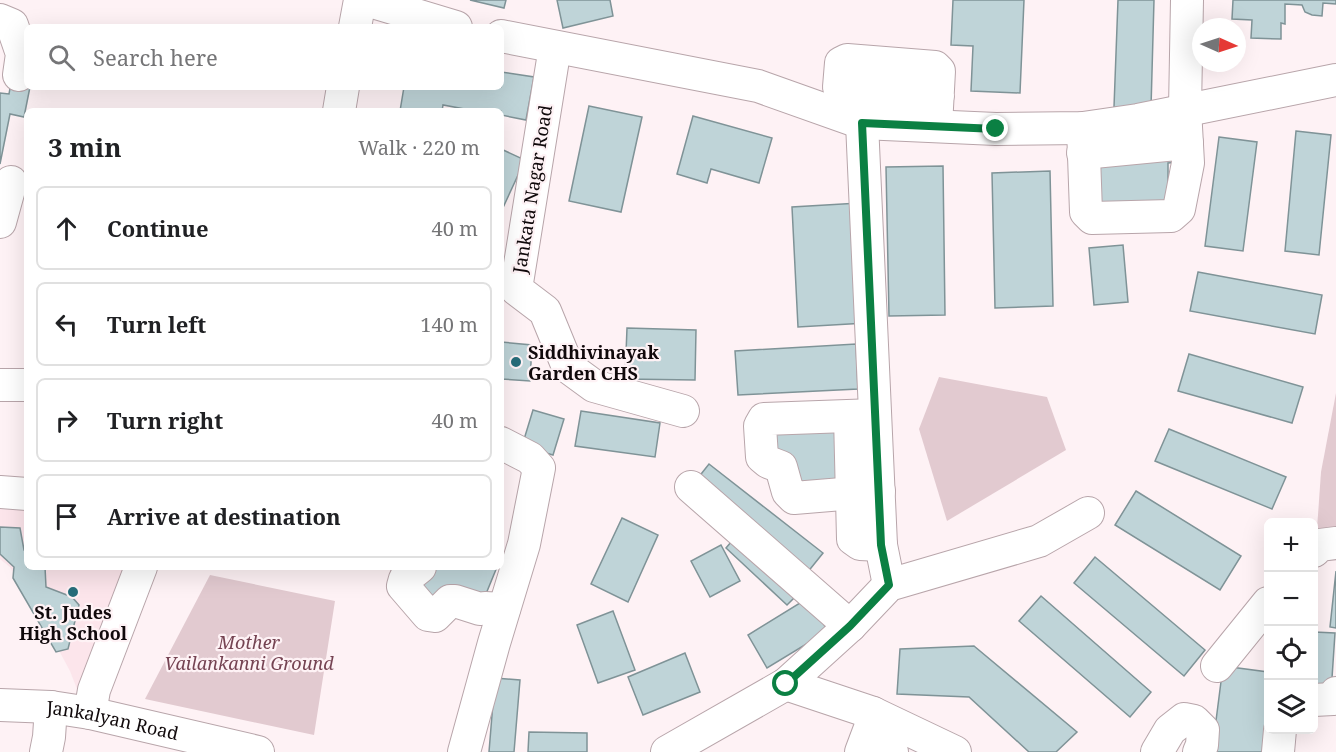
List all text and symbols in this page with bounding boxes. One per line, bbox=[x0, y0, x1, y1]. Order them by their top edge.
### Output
north arrow bbox=[1192, 18, 1246, 72]
search box bbox=[24, 24, 504, 90]
icon: search bbox=[45, 41, 78, 74]
text: Search here bbox=[93, 42, 218, 72]
street label: Jankata Nagar Road bbox=[507, 103, 557, 276]
route end bbox=[982, 115, 1008, 141]
text: 3 min bbox=[48, 129, 122, 165]
text: Walk · 220 m bbox=[358, 134, 480, 161]
icon: ahead bbox=[50, 212, 83, 245]
text: Continue bbox=[107, 213, 209, 243]
text: 40 m bbox=[432, 215, 478, 242]
icon: left bbox=[50, 308, 83, 341]
text: Turn left bbox=[107, 309, 206, 339]
text: 140 m bbox=[420, 311, 478, 338]
place label: Siddhivinayak Garden CHS bbox=[528, 340, 659, 385]
marker: Siddhivinayak Garden CHS bbox=[509, 355, 523, 369]
icon: right bbox=[50, 404, 83, 437]
text: Turn right bbox=[107, 405, 223, 435]
text: 40 m bbox=[432, 407, 478, 434]
icon: arrive bbox=[50, 500, 83, 533]
text: Arrive at destination bbox=[107, 501, 341, 531]
map controls bbox=[1264, 518, 1318, 734]
button: + bbox=[1264, 518, 1318, 572]
button: − bbox=[1264, 572, 1318, 626]
marker: St. Judes High School bbox=[66, 585, 80, 599]
place label: St. Judes High School bbox=[19, 600, 128, 645]
button: locate bbox=[1264, 626, 1318, 680]
park label: Mother Vailankanni Ground bbox=[164, 630, 334, 675]
route start bbox=[772, 670, 798, 696]
button: layers bbox=[1264, 680, 1318, 734]
street label: Jankalyan Road bbox=[45, 695, 181, 745]

